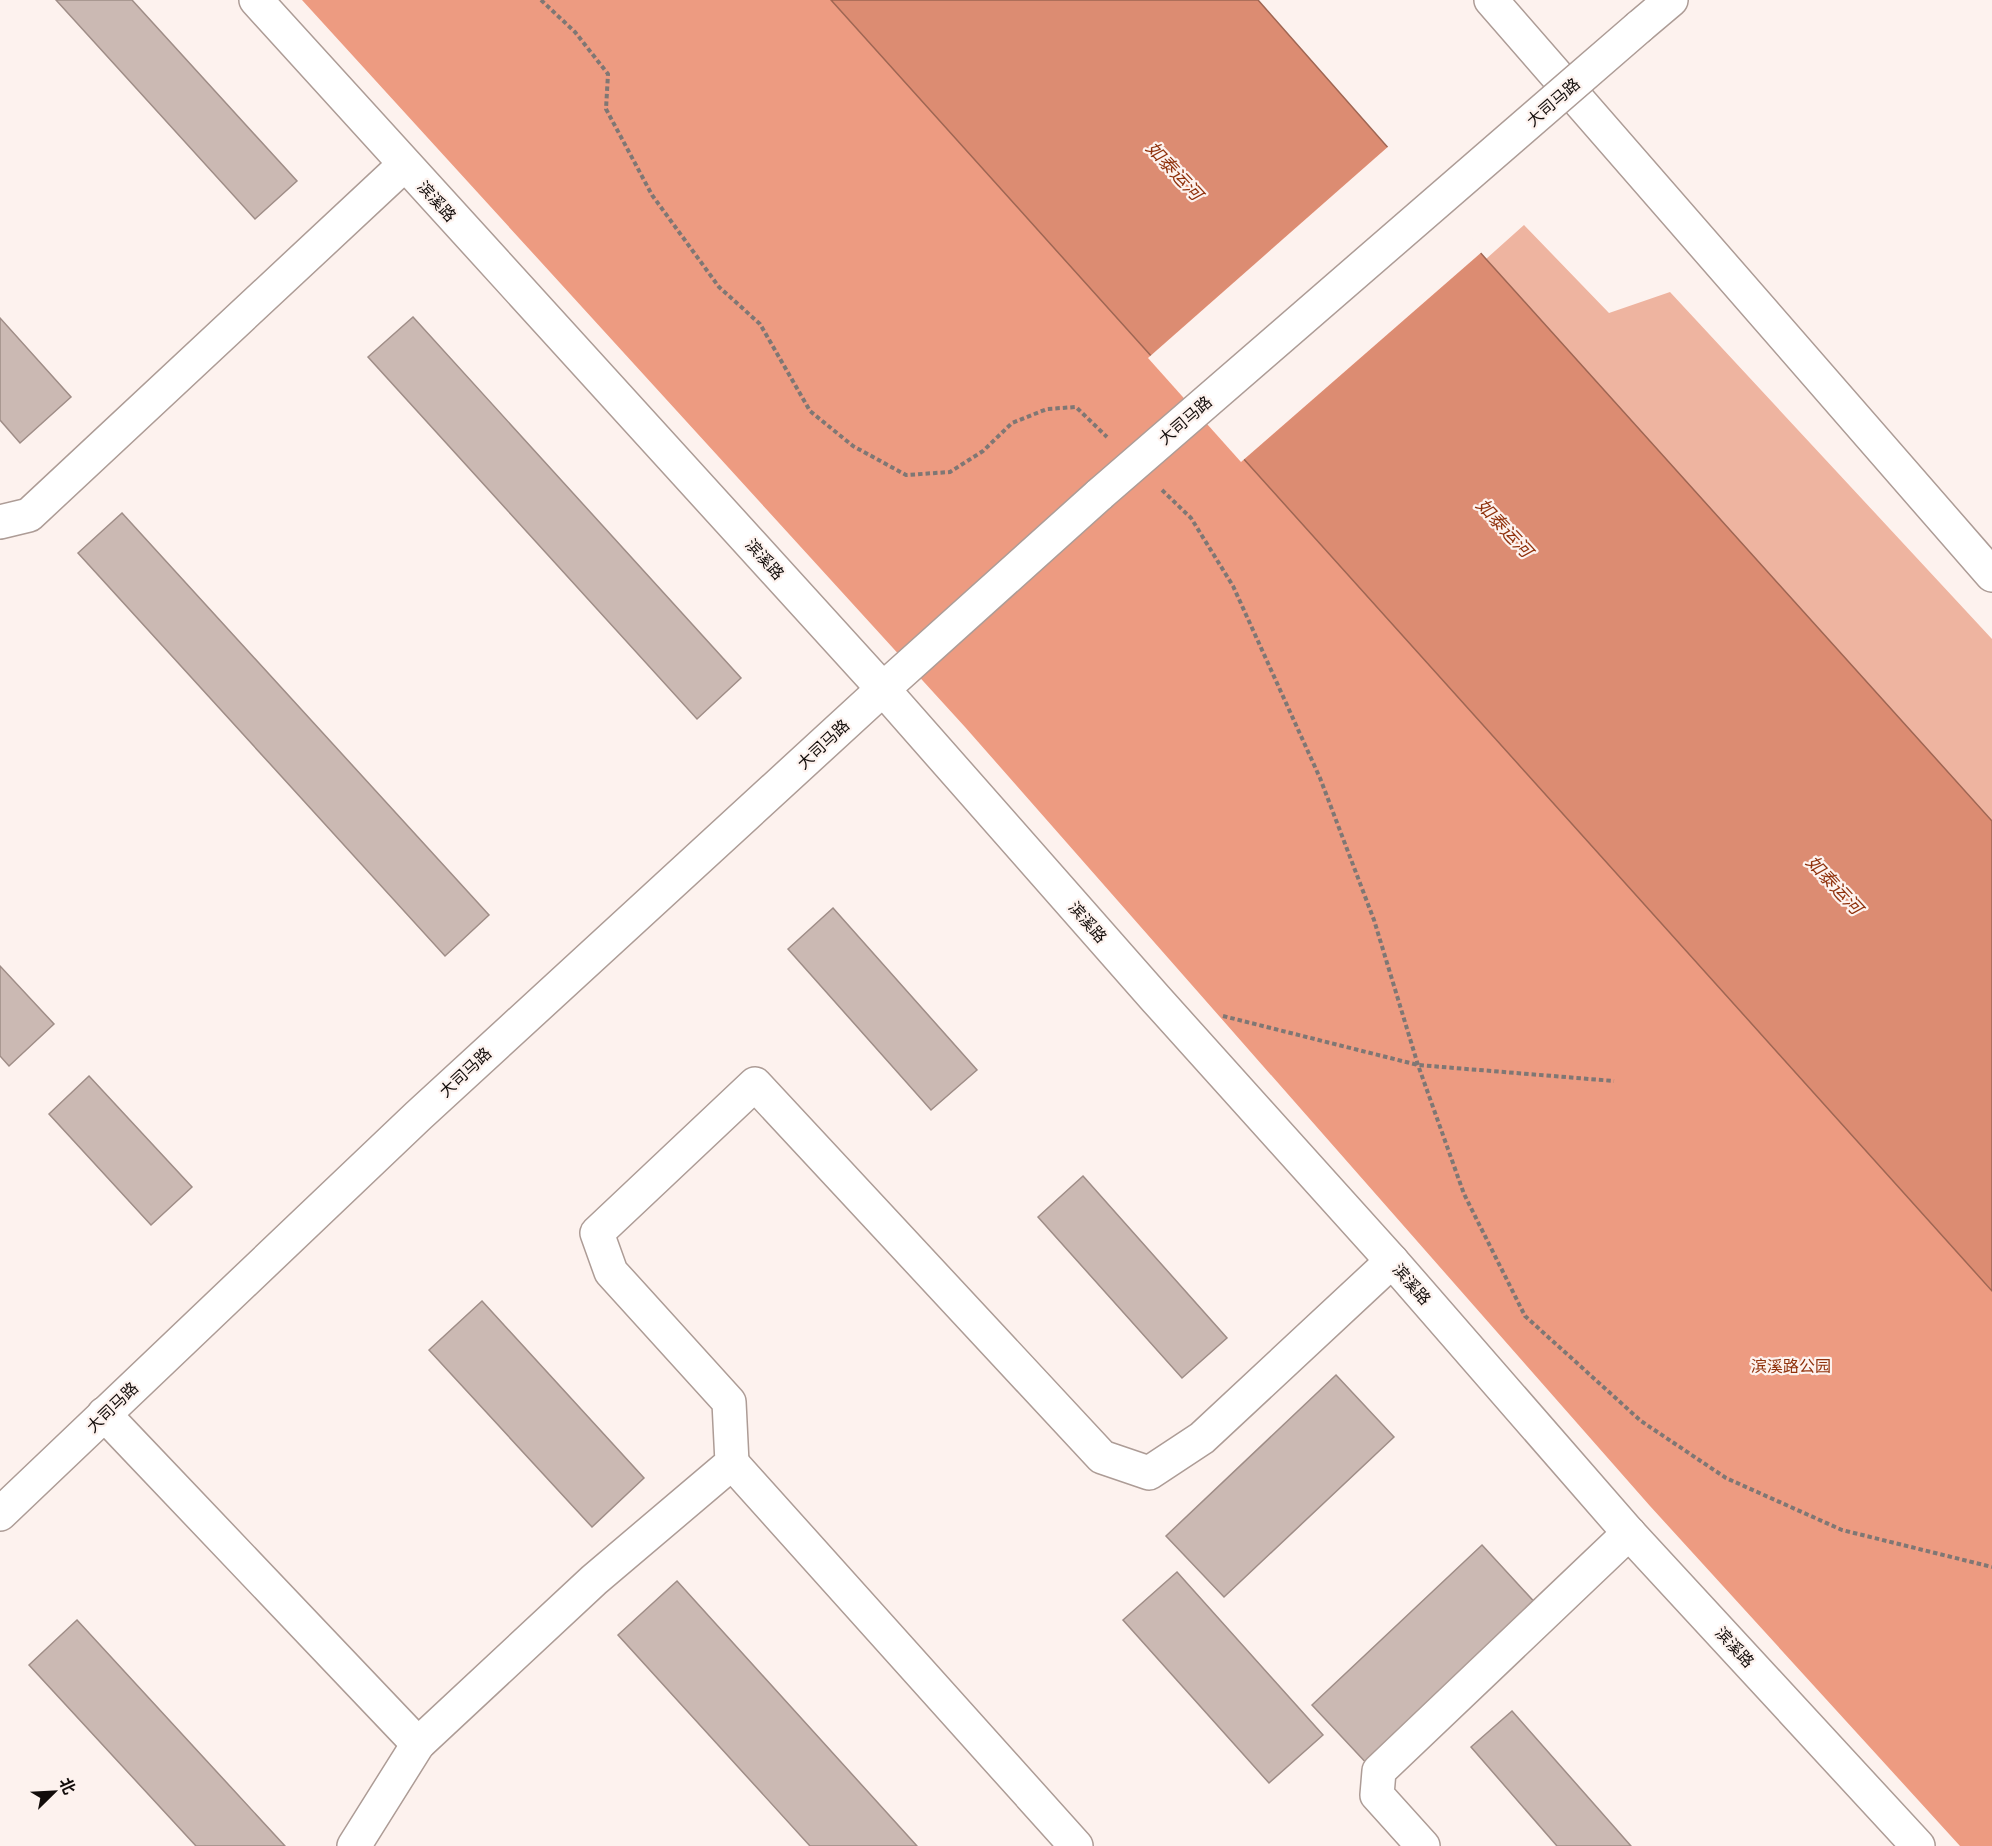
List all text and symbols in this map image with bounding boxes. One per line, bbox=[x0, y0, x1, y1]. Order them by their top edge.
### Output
street label: 大司马路 bbox=[1522, 73, 1584, 131]
water label: 如泰运河 bbox=[1141, 136, 1209, 207]
street label: 滨溪路 bbox=[414, 176, 460, 226]
street label: 大司马路 bbox=[1154, 391, 1216, 449]
water label: 如泰运河 bbox=[1471, 493, 1539, 564]
street label: 滨溪路 bbox=[742, 534, 788, 584]
street label: 大司马路 bbox=[793, 715, 853, 773]
water label: 如泰运河 bbox=[1801, 850, 1869, 921]
street label: 滨溪路 bbox=[1065, 897, 1111, 947]
street label: 大司马路 bbox=[435, 1043, 495, 1101]
street label: 滨溪路 bbox=[1389, 1259, 1435, 1309]
park label: 滨溪路公园 bbox=[1751, 1356, 1831, 1376]
street label: 大司马路 bbox=[82, 1378, 142, 1436]
street label: 滨溪路 bbox=[1711, 1623, 1759, 1671]
north arrow bbox=[24, 1762, 84, 1822]
text: 北 bbox=[55, 1775, 80, 1797]

